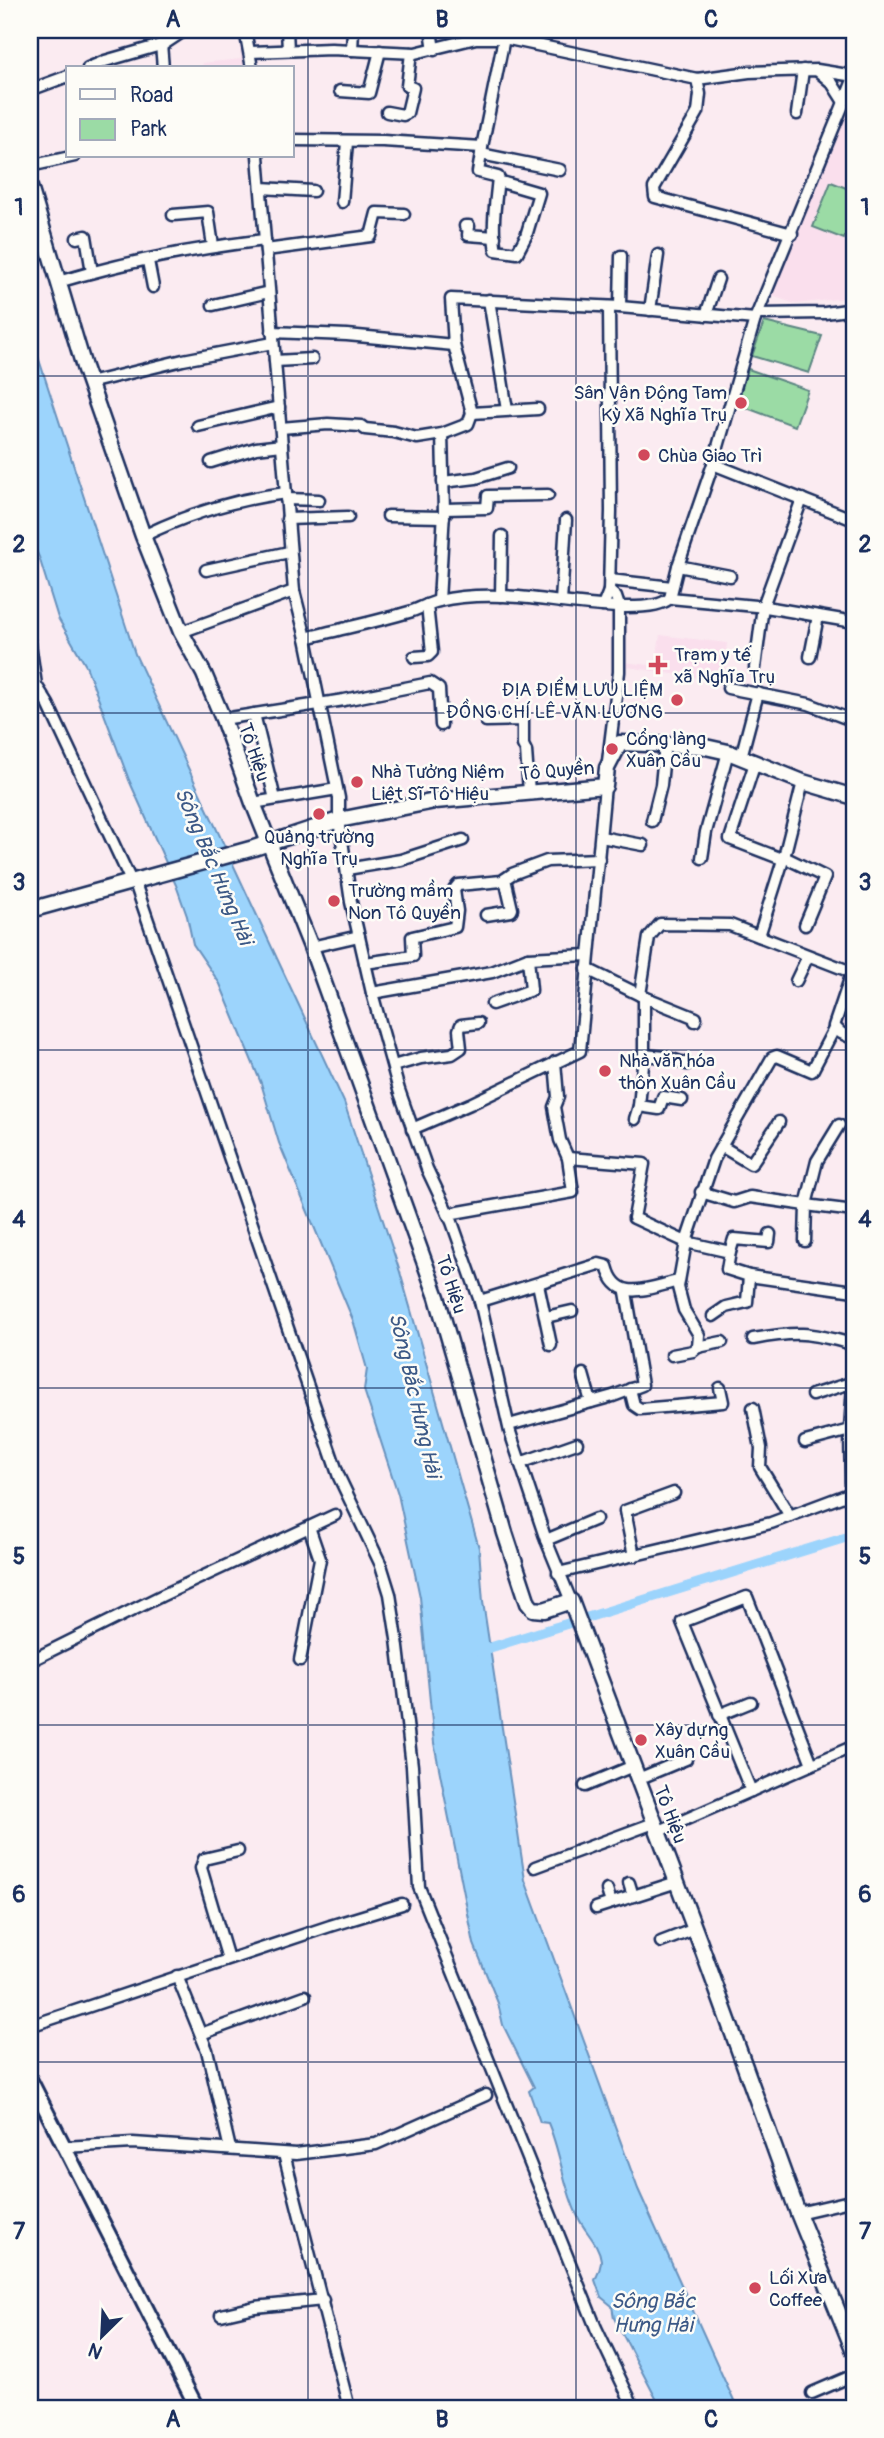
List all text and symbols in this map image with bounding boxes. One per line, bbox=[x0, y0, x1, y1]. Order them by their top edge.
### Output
text: A bbox=[166, 5, 181, 34]
text: B bbox=[435, 5, 449, 34]
text: C bbox=[704, 5, 718, 34]
legend bbox=[66, 66, 294, 158]
text: Road bbox=[130, 82, 174, 109]
text: Park bbox=[130, 116, 167, 143]
text: 1 bbox=[15, 193, 24, 222]
text: 1 bbox=[861, 193, 870, 222]
place label: Sân Vận Động Tam Kỳ Xã Nghĩa Trụ bbox=[573, 381, 727, 427]
marker: Sân Vận Động Tam Kỳ Xã Nghĩa Trụ bbox=[733, 395, 749, 411]
place label: Chùa Giao Trì bbox=[658, 444, 762, 468]
marker: Chùa Giao Trì bbox=[636, 447, 652, 463]
text: 2 bbox=[13, 530, 26, 559]
text: 2 bbox=[859, 530, 872, 559]
place label: Trạm y tế xã Nghĩa Trụ bbox=[674, 643, 775, 689]
marker: Trạm y tế xã Nghĩa Trụ bbox=[648, 655, 668, 675]
place label: ĐỊA ĐIỂM LƯU LIỆM ĐỒNG CHÍ LÊ VĂN LƯƠNG bbox=[446, 676, 663, 724]
marker: ĐỊA ĐIỂM LƯU LIỆM ĐỒNG CHÍ LÊ VĂN LƯƠNG bbox=[669, 692, 685, 708]
street label: Tô Hiệu bbox=[233, 720, 275, 785]
place label: Cổng làng Xuân Cầu bbox=[626, 727, 706, 773]
marker: Cổng làng Xuân Cầu bbox=[604, 741, 620, 757]
street label: Tô Quyền bbox=[519, 756, 596, 786]
place label: Nhà Tưởng Niệm Liệt Sĩ Tô Hiệu bbox=[371, 760, 504, 806]
marker: Nhà Tưởng Niệm Liệt Sĩ Tô Hiệu bbox=[349, 774, 365, 790]
water label: Sông Bắc Hưng Hải bbox=[168, 784, 260, 952]
marker: Quảng trường Nghĩa Trụ bbox=[311, 806, 327, 822]
place label: Quảng trường Nghĩa Trụ bbox=[264, 825, 374, 871]
text: 3 bbox=[13, 868, 25, 897]
text: 3 bbox=[859, 868, 871, 897]
place label: Trường mầm Non Tô Quyền bbox=[348, 879, 461, 925]
marker: Trường mầm Non Tô Quyền bbox=[326, 893, 342, 909]
place label: Nhà văn hóa thôn Xuân Cầu bbox=[618, 1049, 736, 1095]
marker: Nhà văn hóa thôn Xuân Cầu bbox=[597, 1063, 613, 1079]
text: 4 bbox=[12, 1205, 26, 1234]
text: 4 bbox=[858, 1205, 872, 1234]
street label: Tô Hiệu bbox=[430, 1252, 472, 1317]
water label: Sông Bắc Hưng Hải bbox=[382, 1310, 447, 1483]
text: 5 bbox=[13, 1542, 25, 1571]
text: 5 bbox=[859, 1542, 871, 1571]
place label: Xây dựng Xuân Cầu bbox=[655, 1718, 730, 1764]
marker: Xây dựng Xuân Cầu bbox=[633, 1732, 649, 1748]
street label: Tô Hiệu bbox=[648, 1782, 692, 1847]
text: 6 bbox=[12, 1880, 26, 1909]
text: 6 bbox=[858, 1880, 872, 1909]
text: 7 bbox=[13, 2217, 26, 2246]
text: 7 bbox=[859, 2217, 872, 2246]
place label: Lối Xưa Coffee bbox=[769, 2266, 827, 2312]
marker: Lối Xưa Coffee bbox=[747, 2280, 763, 2296]
water label: Sông Bắc Hưng Hải bbox=[611, 2288, 696, 2339]
north arrow bbox=[66, 2302, 136, 2372]
text: N bbox=[85, 2337, 106, 2364]
text: A bbox=[166, 2405, 181, 2434]
text: B bbox=[435, 2405, 449, 2434]
text: C bbox=[704, 2405, 718, 2434]

